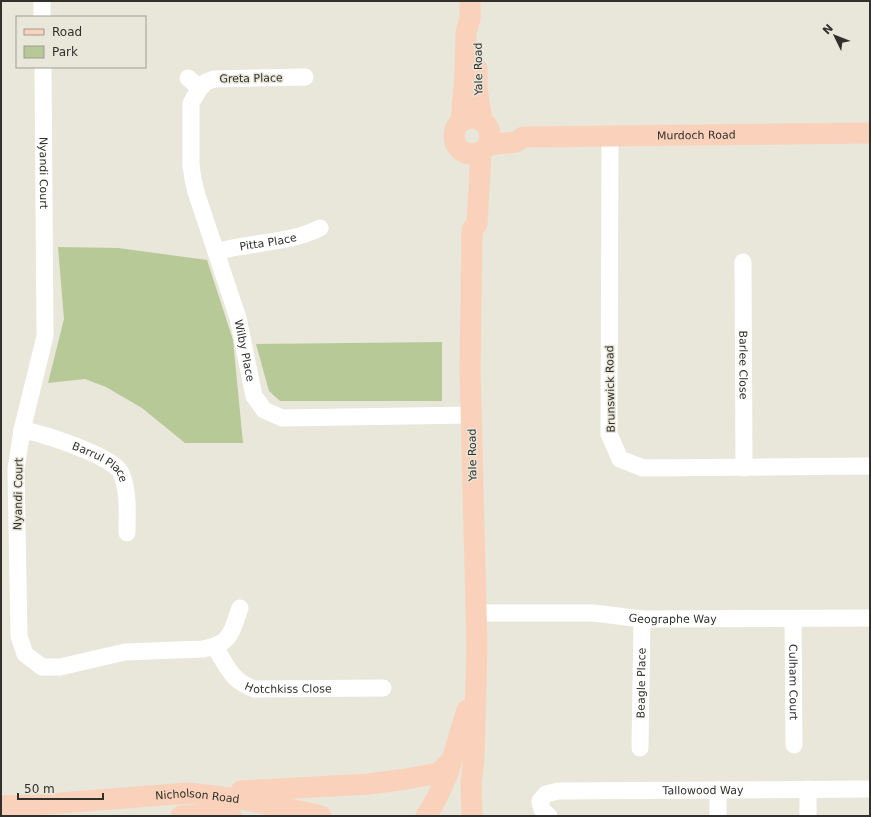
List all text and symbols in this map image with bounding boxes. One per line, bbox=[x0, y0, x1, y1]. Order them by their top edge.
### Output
legend bbox=[16, 16, 146, 68]
north arrow bbox=[815, 16, 855, 56]
text: N bbox=[820, 22, 836, 37]
text: Road bbox=[52, 25, 82, 39]
street label: Yale Road bbox=[472, 42, 485, 97]
text: Park bbox=[52, 45, 78, 59]
street label: Greta Place bbox=[219, 71, 283, 86]
street label: Murdoch Road bbox=[657, 129, 736, 142]
street label: Nyandi Court bbox=[37, 137, 50, 210]
street label: Pitta Place bbox=[239, 231, 298, 254]
street label: Wilby Place bbox=[231, 318, 257, 383]
street label: Barlee Close bbox=[736, 330, 750, 400]
street label: Brunswick Road bbox=[603, 345, 618, 433]
street label: Yale Road bbox=[466, 428, 479, 483]
street label: Barrul Place bbox=[70, 439, 130, 484]
street label: Nyandi Court bbox=[11, 457, 26, 530]
street label: Geographe Way bbox=[628, 611, 717, 626]
street label: Culham Court bbox=[786, 644, 800, 721]
street label: Beagle Place bbox=[634, 647, 649, 718]
street label: Hotchkiss Close bbox=[243, 680, 332, 696]
scale bar bbox=[18, 775, 103, 801]
text: 50 m bbox=[24, 782, 55, 796]
street label: Tallowood Way bbox=[661, 784, 744, 797]
street label: Nicholson Road bbox=[155, 787, 240, 806]

